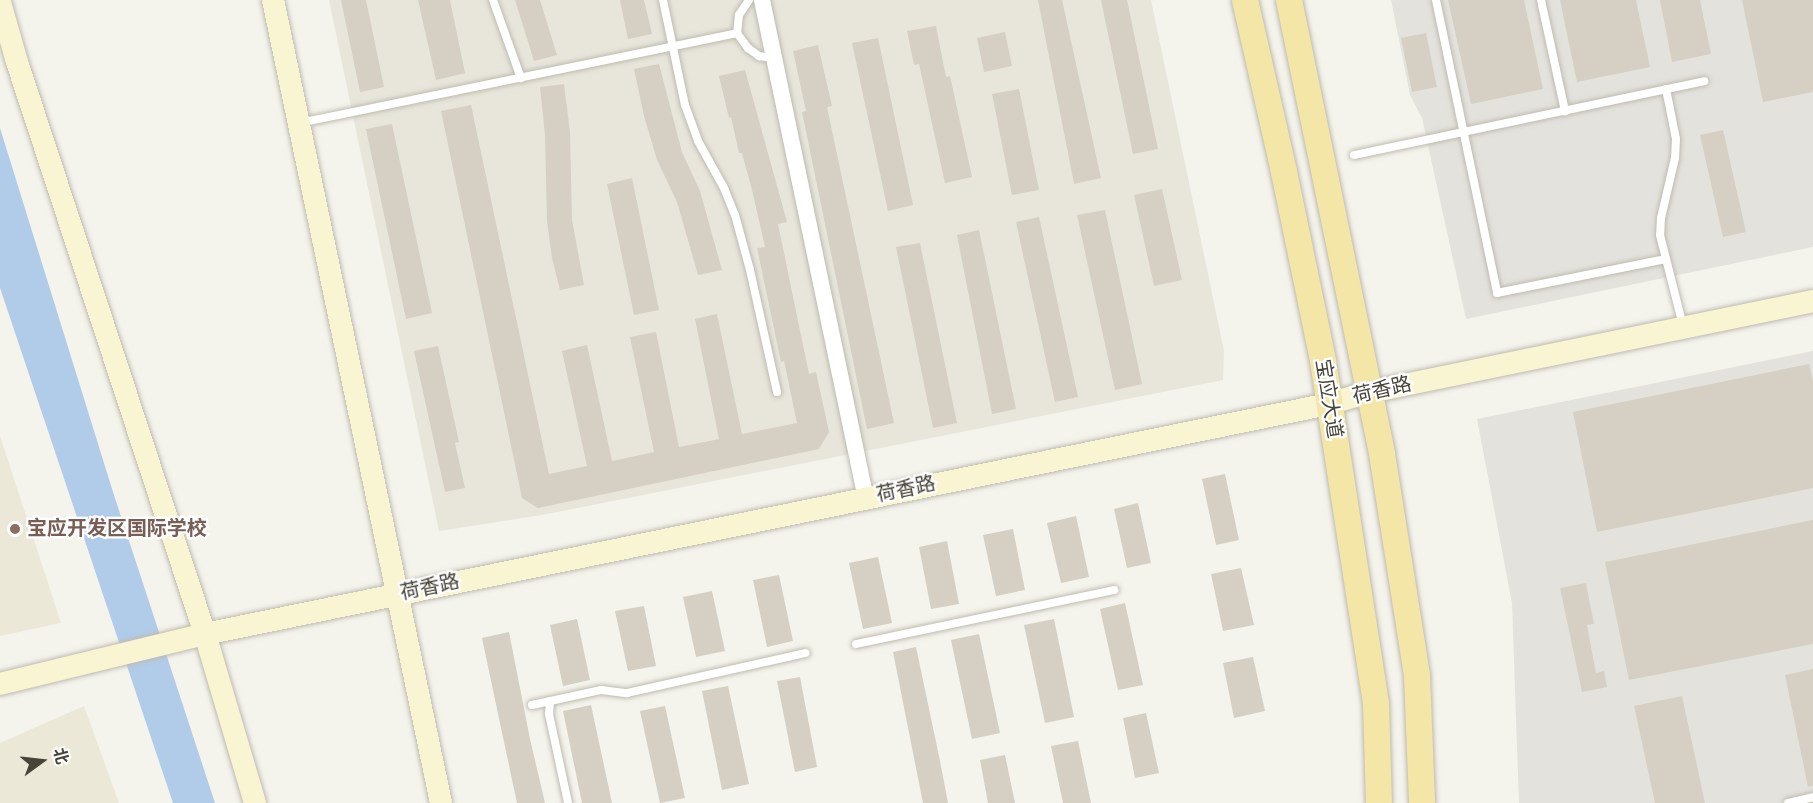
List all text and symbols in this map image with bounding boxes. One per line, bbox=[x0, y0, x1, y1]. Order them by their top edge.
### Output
street label: 宝应大道 bbox=[1310, 358, 1346, 440]
street label: 荷香路 bbox=[1350, 373, 1414, 409]
street label: 荷香路 bbox=[874, 472, 938, 508]
place label: 宝应开发区国际学校 bbox=[27, 517, 207, 541]
marker: 宝应开发区国际学校 bbox=[8, 522, 22, 536]
street label: 荷香路 bbox=[398, 570, 462, 606]
north arrow bbox=[12, 731, 72, 791]
text: 北 bbox=[49, 746, 71, 766]

